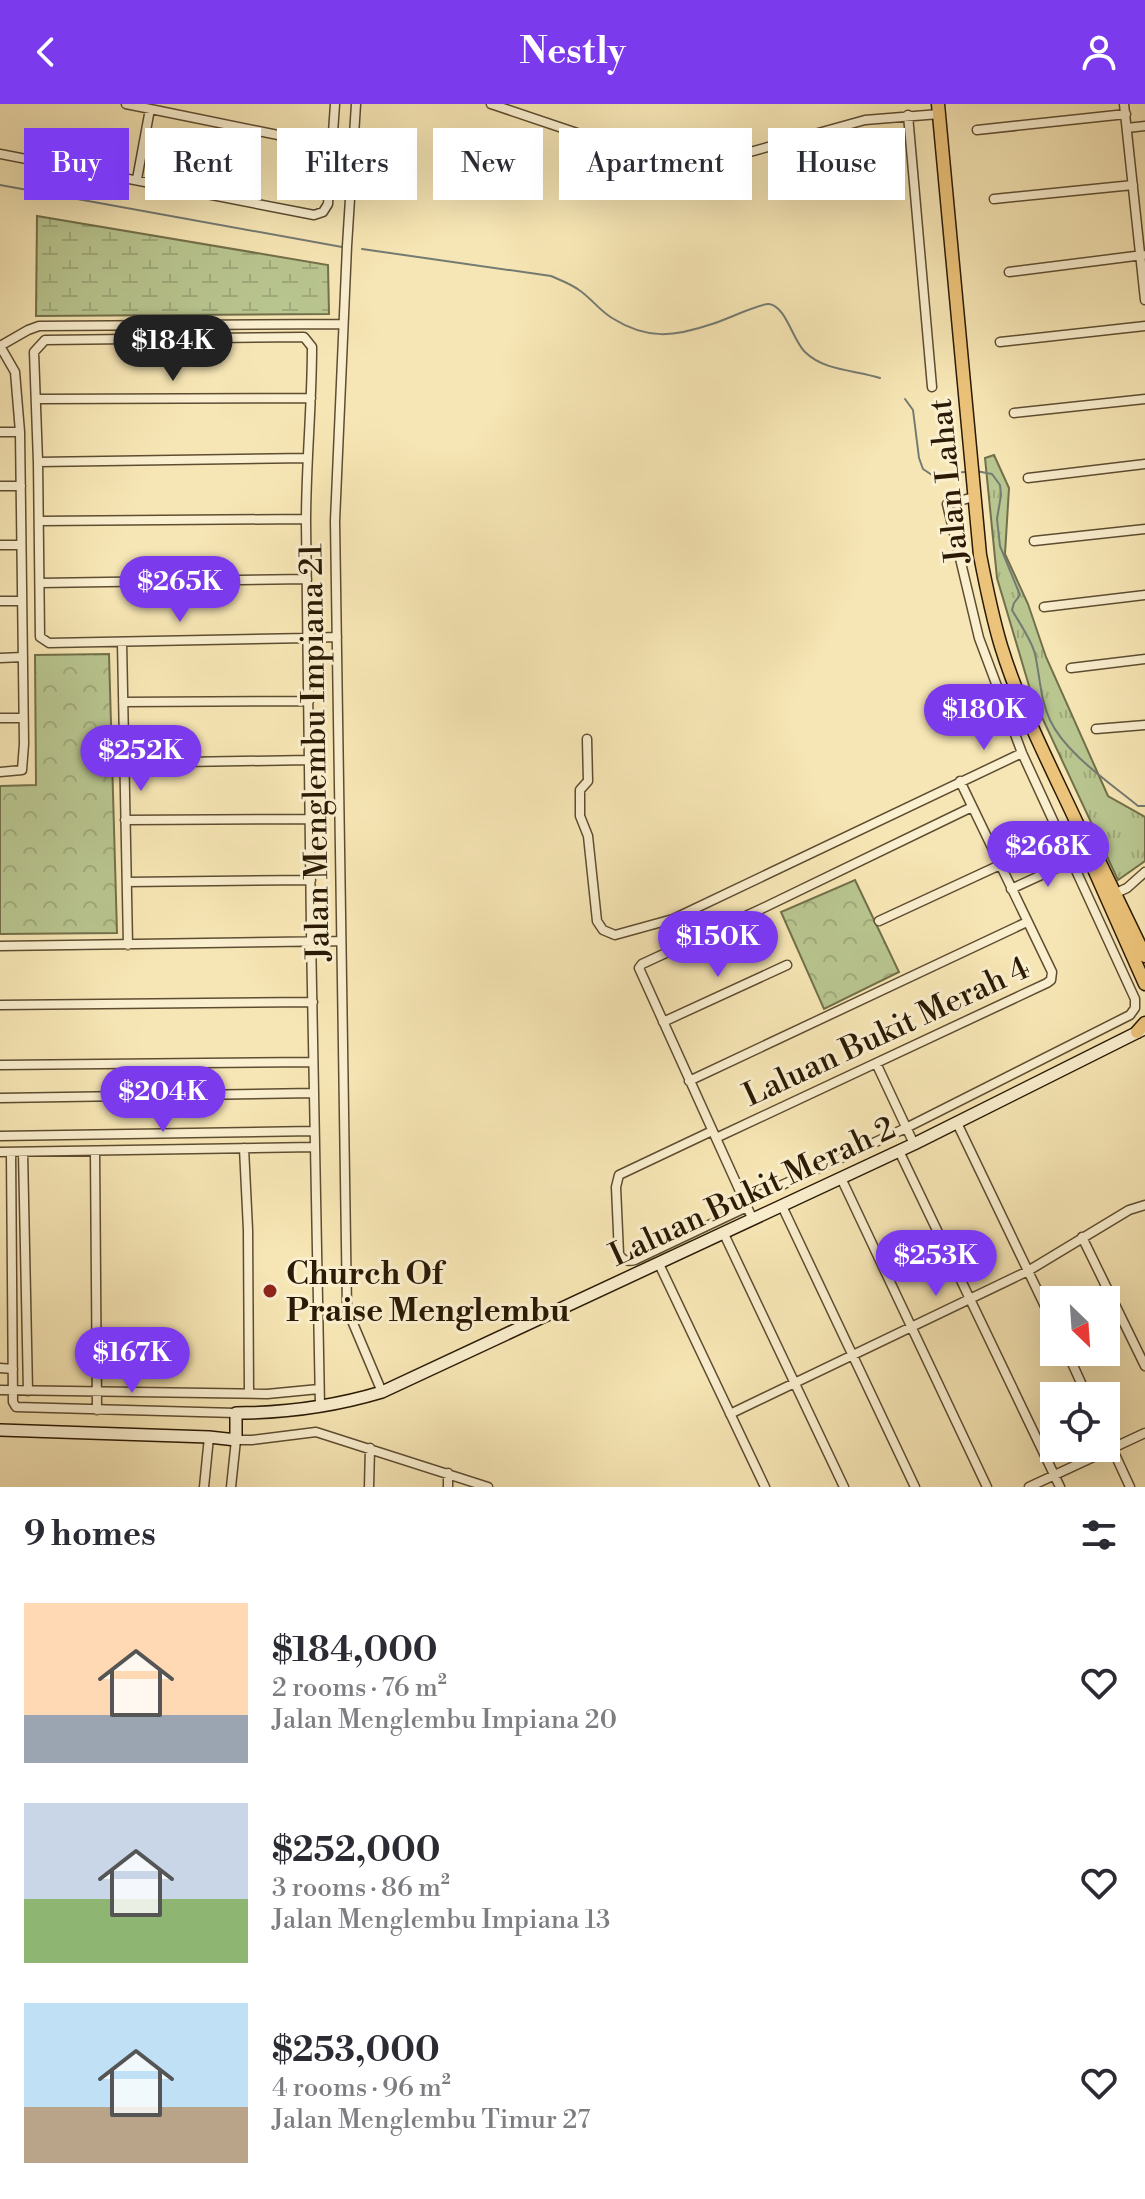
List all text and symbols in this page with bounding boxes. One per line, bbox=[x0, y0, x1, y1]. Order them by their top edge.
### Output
icon: back bbox=[24, 30, 68, 74]
text: Nestly bbox=[519, 30, 626, 75]
icon: person bbox=[1077, 30, 1121, 74]
chip: Buy bbox=[24, 128, 129, 200]
chip: Rent bbox=[145, 128, 261, 200]
chip: Filters bbox=[277, 128, 417, 200]
chip: New bbox=[433, 128, 543, 200]
chip: Apartment bbox=[559, 128, 752, 200]
chip: House bbox=[768, 128, 905, 200]
pin: $184K bbox=[117, 315, 229, 383]
text: $184K bbox=[132, 325, 215, 357]
street label: Jalan Lahat bbox=[920, 397, 978, 566]
street label: Jalan Menglembu Impiana 21 bbox=[291, 543, 339, 962]
pin: $265K bbox=[124, 556, 236, 624]
text: $265K bbox=[137, 566, 223, 598]
pin: $180K bbox=[928, 684, 1040, 752]
text: $180K bbox=[942, 694, 1026, 726]
pin: $252K bbox=[85, 725, 197, 793]
text: $252K bbox=[98, 735, 184, 767]
pin: $268K bbox=[992, 821, 1104, 889]
text: $268K bbox=[1005, 831, 1091, 863]
pin: $150K bbox=[662, 911, 774, 979]
text: $150K bbox=[676, 921, 760, 953]
street label: Laluan Bukit Merah 4 bbox=[737, 948, 1036, 1116]
pin: $204K bbox=[107, 1066, 219, 1134]
text: $204K bbox=[118, 1076, 208, 1108]
street label: Laluan Bukit Merah 2 bbox=[603, 1108, 902, 1276]
pin: $253K bbox=[880, 1230, 992, 1298]
text: $253K bbox=[894, 1240, 978, 1272]
place label: Church Of Praise Menglembu bbox=[286, 1254, 570, 1331]
marker: Church Of Praise Menglembu bbox=[261, 1282, 279, 1300]
north arrow bbox=[1040, 1286, 1120, 1366]
map controls bbox=[1040, 1286, 1120, 1462]
pin: $167K bbox=[76, 1327, 188, 1395]
text: $167K bbox=[93, 1337, 171, 1369]
button: locate bbox=[1040, 1382, 1120, 1462]
icon: filters bbox=[1077, 1513, 1121, 1557]
text: 9 homes bbox=[24, 1514, 156, 1556]
text: $184,000 bbox=[272, 1630, 438, 1672]
icon: home bbox=[88, 1635, 184, 1731]
icon: heart bbox=[1077, 1661, 1121, 1705]
text: 2 rooms · 76 m² bbox=[272, 1672, 447, 1704]
text: Jalan Menglembu Impiana 20 bbox=[272, 1704, 617, 1736]
text: $252,000 bbox=[272, 1830, 440, 1872]
icon: home bbox=[88, 1835, 184, 1931]
icon: heart bbox=[1077, 1861, 1121, 1905]
text: 3 rooms · 86 m² bbox=[272, 1872, 450, 1904]
text: Jalan Menglembu Impiana 13 bbox=[272, 1904, 610, 1936]
text: $253,000 bbox=[272, 2030, 440, 2072]
icon: home bbox=[88, 2035, 184, 2131]
icon: heart bbox=[1077, 2061, 1121, 2105]
text: 4 rooms · 96 m² bbox=[272, 2072, 451, 2104]
text: Jalan Menglembu Timur 27 bbox=[272, 2104, 590, 2136]

